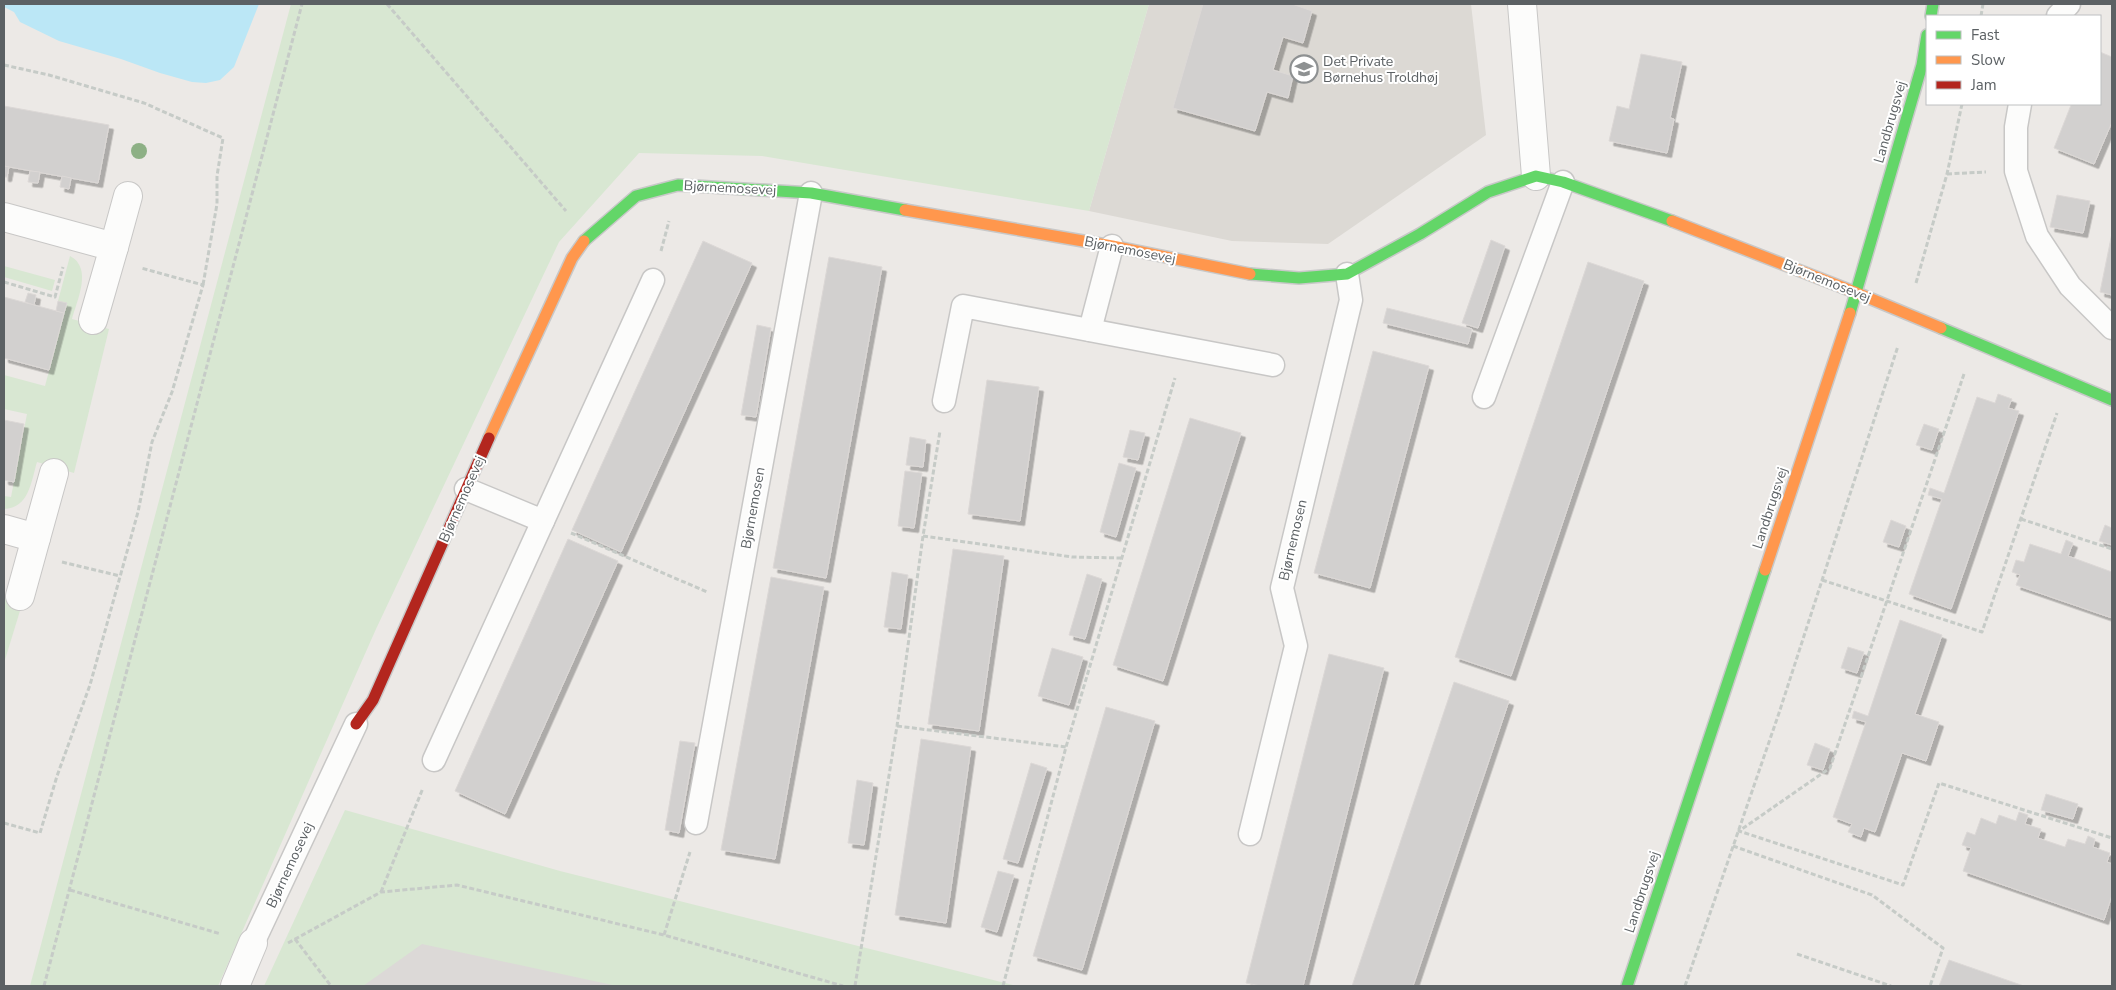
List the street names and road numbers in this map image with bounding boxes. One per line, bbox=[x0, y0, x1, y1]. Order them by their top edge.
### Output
street label: Landbrugsvej bbox=[1869, 79, 1911, 165]
street label: Bjørnemosevej bbox=[683, 176, 777, 200]
street label: Bjørnemosevej bbox=[1083, 232, 1177, 268]
street label: Bjørnemosevej bbox=[1780, 255, 1874, 307]
street label: Bjørnemosevej bbox=[434, 453, 490, 545]
street label: Landbrugsvej bbox=[1748, 465, 1792, 551]
street label: Bjørnemosen bbox=[736, 466, 770, 550]
street label: Bjørnemosen bbox=[1274, 497, 1312, 583]
street label: Bjørnemosevej bbox=[262, 819, 318, 911]
street label: Landbrugsvej bbox=[1620, 849, 1664, 935]

